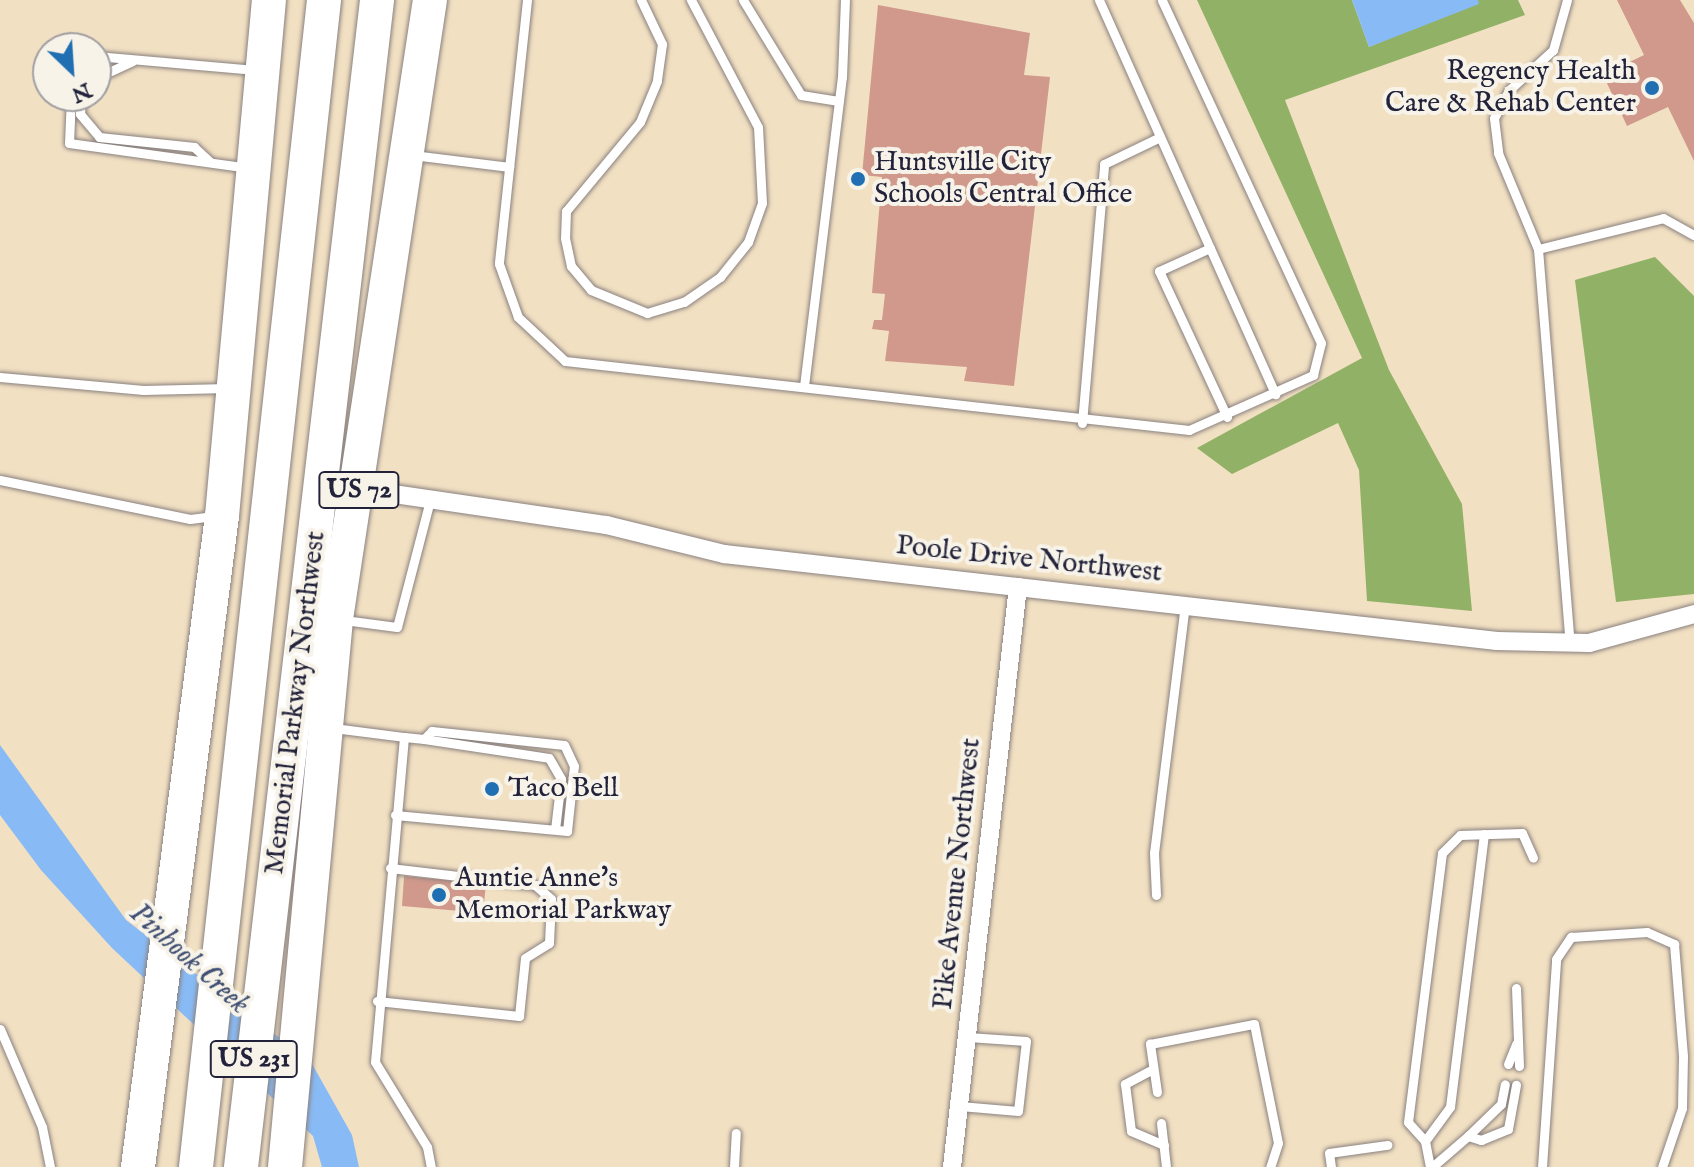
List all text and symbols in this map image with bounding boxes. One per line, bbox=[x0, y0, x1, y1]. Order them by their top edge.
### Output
north arrow bbox=[32, 32, 112, 112]
place label: Regency Health Care & Rehab Center bbox=[1385, 55, 1636, 121]
text: N bbox=[67, 75, 96, 109]
marker: Regency Health Care & Rehab Center bbox=[1643, 79, 1661, 97]
place label: Huntsville City Schools Central Office bbox=[874, 146, 1132, 212]
marker: Huntsville City Schools Central Office bbox=[849, 170, 867, 188]
road number: US 72 bbox=[317, 468, 401, 512]
street label: Memorial Parkway Northwest bbox=[258, 529, 334, 877]
street label: Poole Drive Northwest bbox=[895, 529, 1163, 591]
street label: Pike Avenue Northwest bbox=[927, 737, 989, 1011]
place label: Taco Bell bbox=[508, 772, 618, 806]
marker: Taco Bell bbox=[483, 780, 501, 798]
place label: Auntie Anne's Memorial Parkway bbox=[455, 862, 671, 928]
marker: Auntie Anne's Memorial Parkway bbox=[430, 886, 448, 904]
water label: Pinhook Creek bbox=[122, 896, 256, 1022]
road number: US 231 bbox=[208, 1037, 300, 1081]

